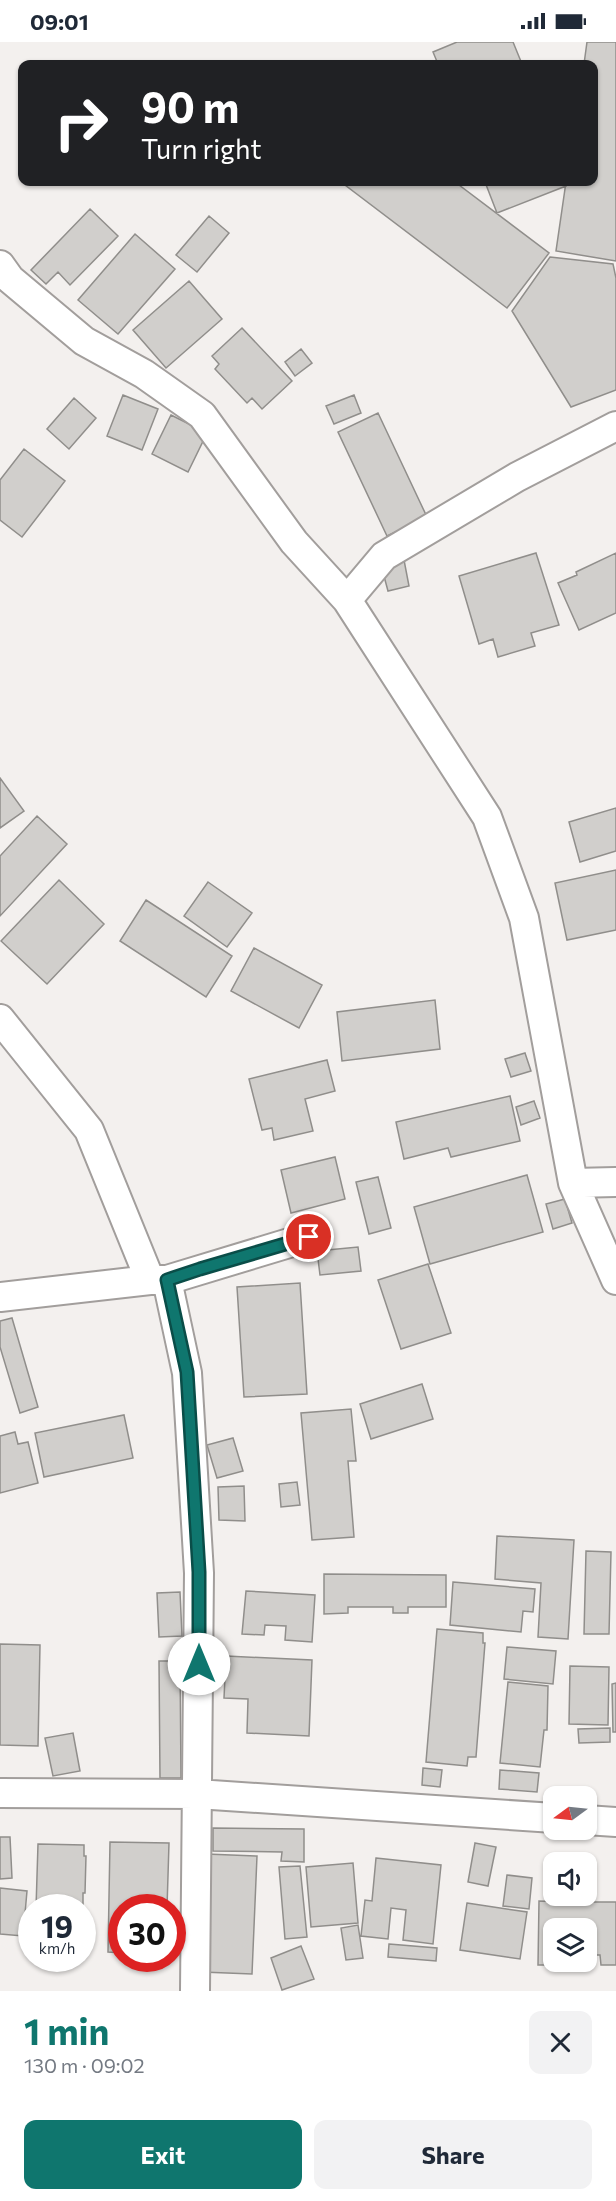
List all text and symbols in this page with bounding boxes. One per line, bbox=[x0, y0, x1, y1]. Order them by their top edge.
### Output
text: 09:01 bbox=[30, 8, 89, 35]
text: 90 m bbox=[141, 80, 240, 132]
icon: right bbox=[42, 84, 120, 162]
text: Turn right bbox=[141, 132, 261, 165]
pin bbox=[283, 1211, 334, 1262]
icon: arrive bbox=[292, 1220, 325, 1253]
position arrow bbox=[167, 1632, 231, 1696]
north arrow bbox=[543, 1786, 597, 1840]
map controls bbox=[543, 1786, 597, 1972]
button: sound bbox=[543, 1852, 597, 1906]
speed limit sign: 30 bbox=[108, 1894, 186, 1972]
text: 19 bbox=[41, 1907, 73, 1944]
button: layers bbox=[543, 1918, 597, 1972]
text: km/h bbox=[39, 1939, 75, 1957]
text: 1 min bbox=[24, 2008, 109, 2052]
button: close bbox=[529, 2011, 592, 2074]
text: 130 m · 09:02 bbox=[24, 2053, 145, 2077]
button: Exit bbox=[24, 2120, 302, 2189]
button: Share bbox=[314, 2120, 592, 2189]

